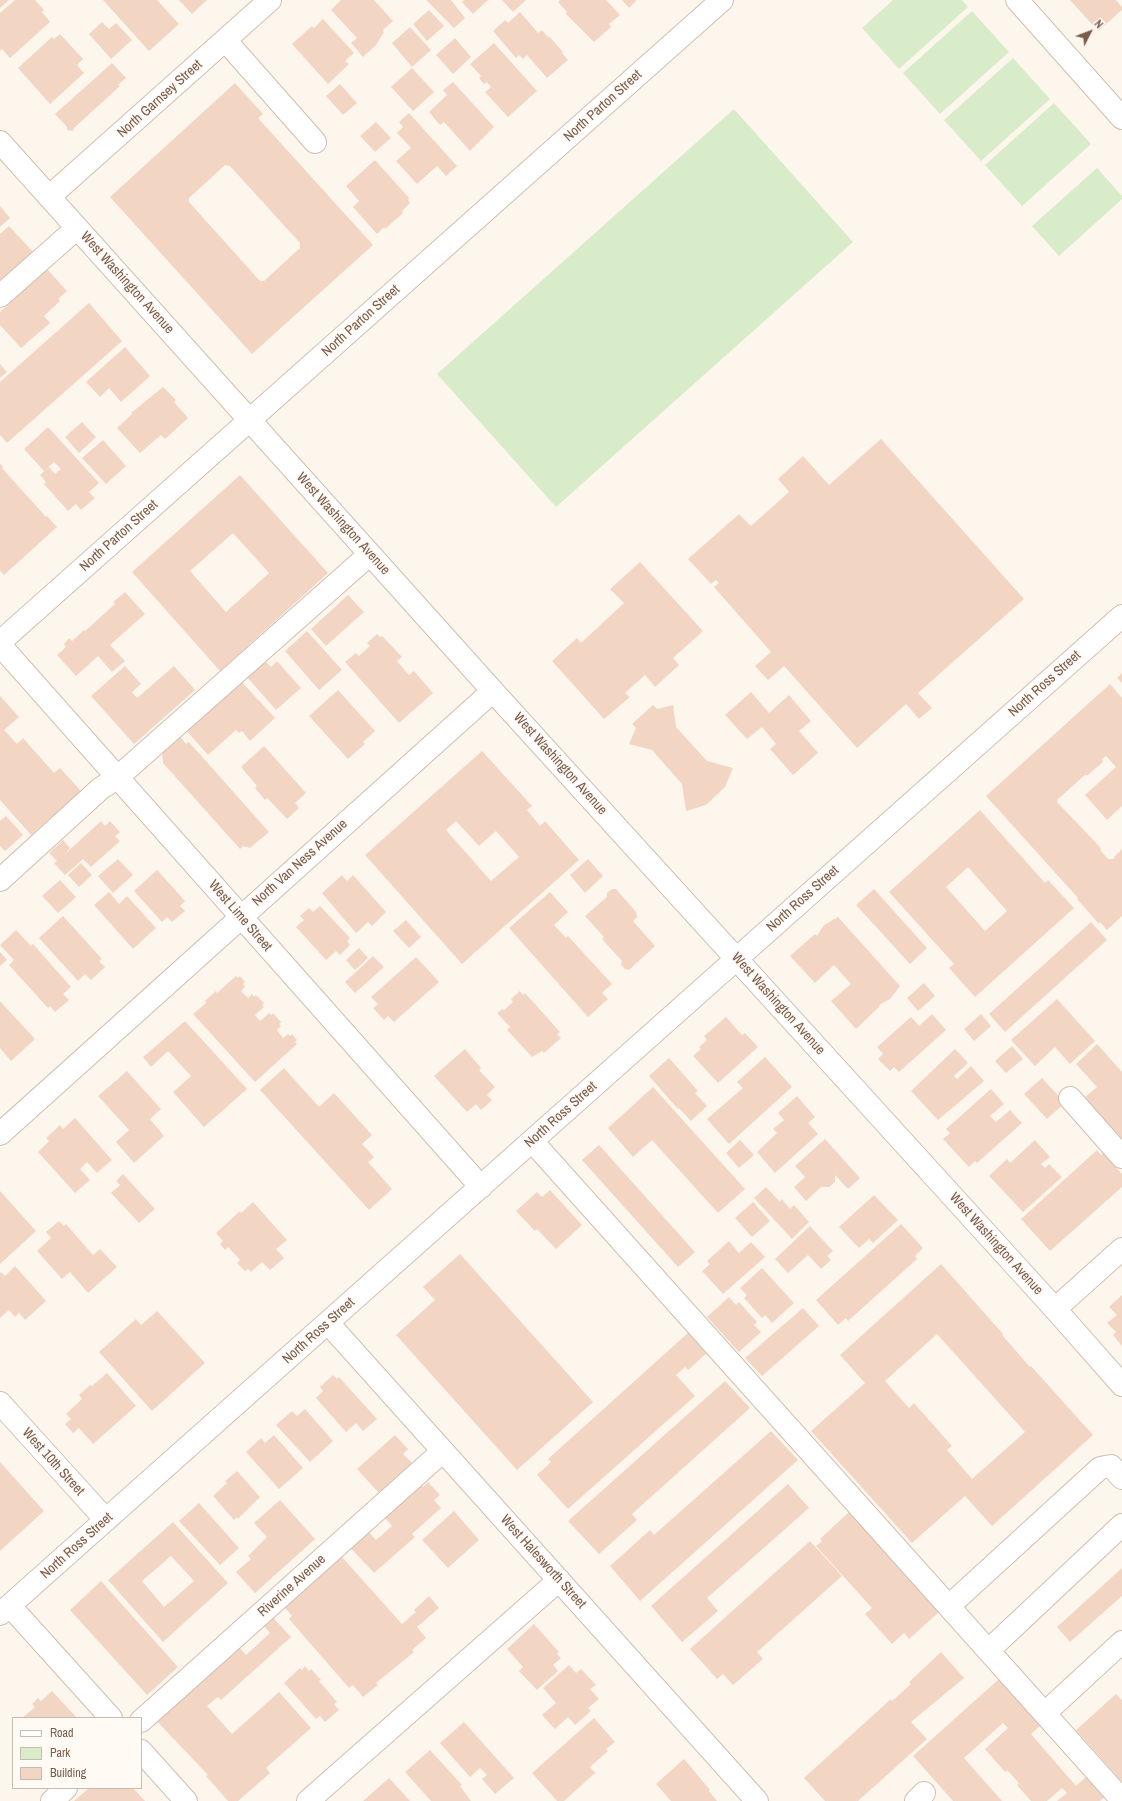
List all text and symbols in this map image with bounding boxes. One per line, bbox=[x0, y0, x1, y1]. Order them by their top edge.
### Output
north arrow bbox=[1070, 12, 1110, 52]
text: N bbox=[1092, 17, 1106, 31]
street label: North Garnsey Street bbox=[114, 56, 206, 142]
street label: North Parton Street bbox=[561, 67, 645, 145]
street label: West Washington Avenue bbox=[77, 228, 177, 338]
street label: North Parton Street bbox=[319, 282, 403, 360]
street label: West Washington Avenue bbox=[293, 469, 393, 579]
street label: North Parton Street bbox=[77, 497, 161, 575]
street label: North Ross Street bbox=[1005, 647, 1085, 721]
street label: West Washington Avenue bbox=[510, 709, 610, 819]
street label: North Van Ness Avenue bbox=[249, 816, 351, 910]
street label: North Ross Street bbox=[763, 862, 843, 936]
street label: West Lime Street bbox=[205, 877, 275, 955]
street label: West Washington Avenue bbox=[728, 949, 828, 1059]
street label: North Ross Street bbox=[521, 1078, 601, 1152]
street label: West Washington Avenue bbox=[946, 1189, 1046, 1299]
street label: North Ross Street bbox=[279, 1294, 359, 1368]
street label: West 10th Street bbox=[18, 1425, 88, 1499]
street label: North Ross Street bbox=[37, 1509, 117, 1583]
street label: West Halesworth Street bbox=[496, 1512, 590, 1612]
street label: Riverine Avenue bbox=[255, 1551, 329, 1621]
legend bbox=[12, 1717, 142, 1789]
text: Road bbox=[50, 1725, 74, 1741]
text: Park bbox=[50, 1745, 70, 1761]
text: Building bbox=[50, 1765, 86, 1781]

